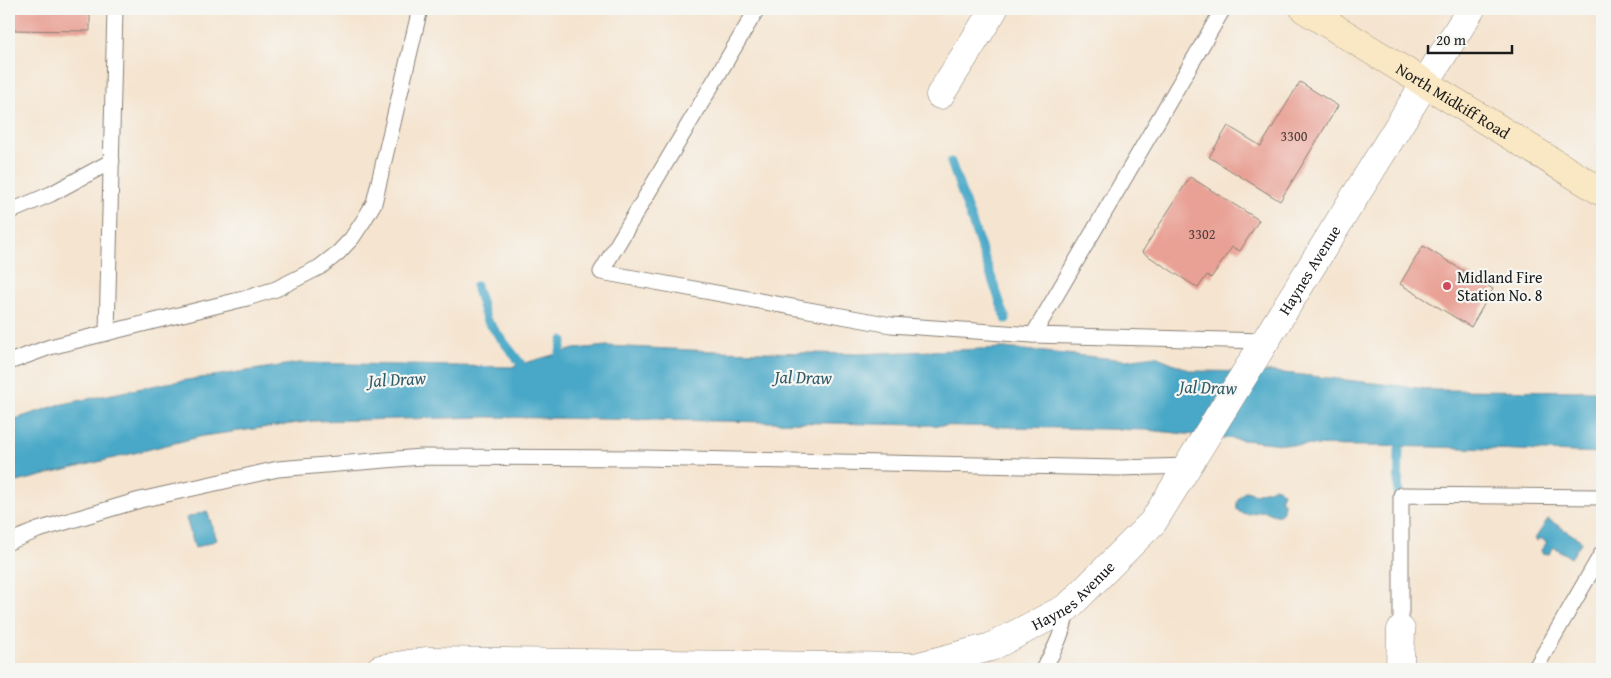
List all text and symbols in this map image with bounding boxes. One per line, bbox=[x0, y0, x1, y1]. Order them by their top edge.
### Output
scale bar bbox=[1428, 22, 1512, 54]
text: 20 m bbox=[1436, 29, 1467, 50]
street label: North Midkiff Road bbox=[1392, 56, 1515, 145]
house number: 3300 bbox=[1281, 126, 1308, 146]
street label: Haynes Avenue bbox=[1272, 220, 1346, 319]
house number: 3302 bbox=[1189, 224, 1215, 244]
place label: Midland Fire Station No. 8 bbox=[1457, 265, 1543, 307]
marker: Midland Fire Station No. 8 bbox=[1441, 280, 1453, 292]
water label: Jal Draw bbox=[771, 363, 832, 391]
water label: Jal Draw bbox=[365, 364, 427, 394]
water label: Jal Draw bbox=[1176, 372, 1238, 402]
street label: Haynes Avenue bbox=[1027, 555, 1120, 636]

